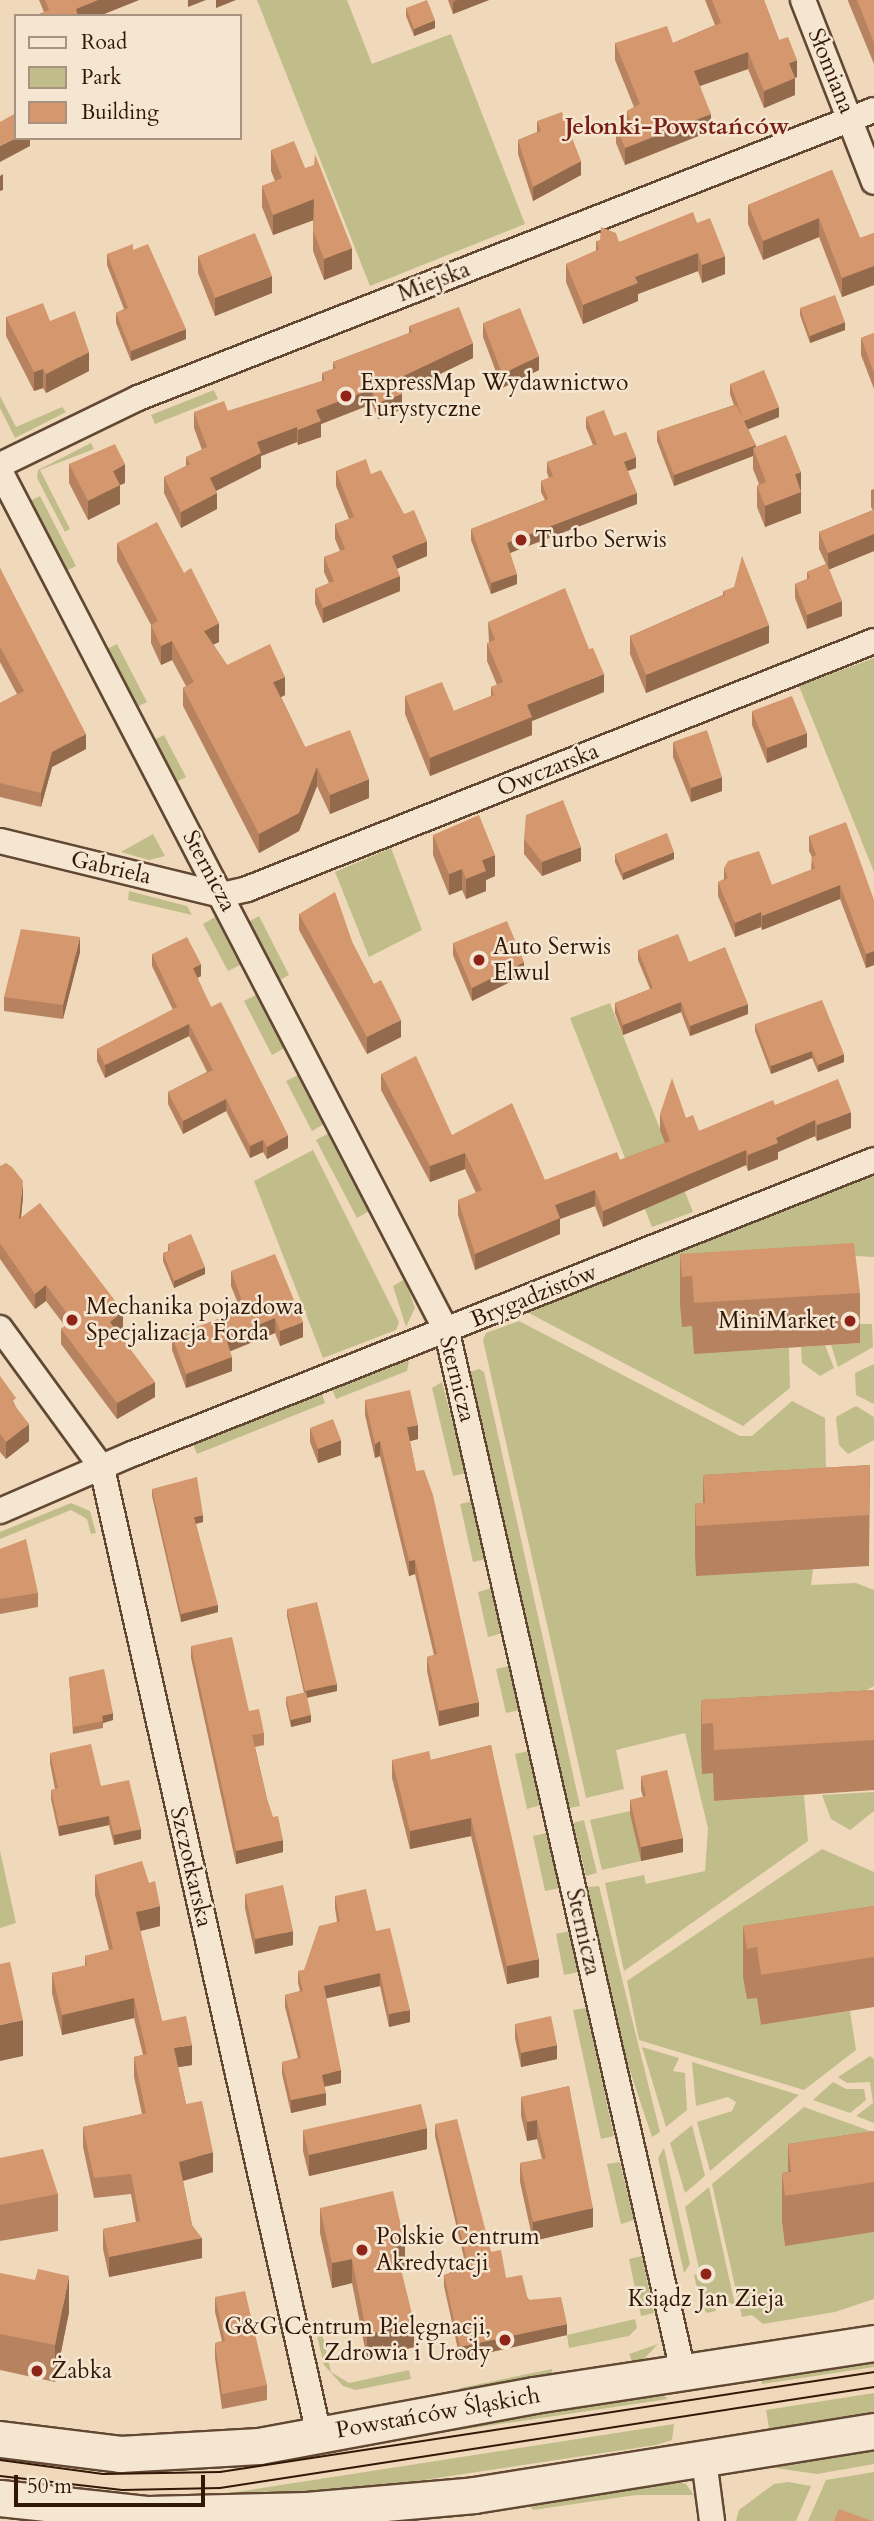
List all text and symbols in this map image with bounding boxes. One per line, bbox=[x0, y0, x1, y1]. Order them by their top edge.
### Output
legend bbox=[14, 14, 242, 140]
street label: Słomiana bbox=[801, 24, 861, 118]
text: Road bbox=[81, 28, 127, 57]
text: Park bbox=[81, 63, 121, 92]
text: Building bbox=[81, 98, 159, 127]
district label: Jelonki-Powstańców bbox=[565, 113, 789, 141]
street label: Miejska bbox=[394, 256, 474, 308]
place label: ExpressMap Wydawnictwo Turystyczne bbox=[360, 369, 628, 423]
marker: ExpressMap Wydawnictwo Turystyczne bbox=[338, 388, 354, 404]
place label: Turbo Serwis bbox=[535, 526, 667, 554]
marker: Turbo Serwis bbox=[513, 532, 529, 548]
street label: Owczarska bbox=[493, 737, 603, 803]
street label: Sternicza bbox=[176, 826, 242, 916]
street label: Gabriela bbox=[68, 845, 154, 891]
place label: Auto Serwis Elwul bbox=[493, 933, 611, 987]
marker: Auto Serwis Elwul bbox=[471, 952, 487, 968]
street label: Brygadzistów bbox=[467, 1258, 601, 1334]
place label: Mechanika pojazdowa Specjalizacja Forda bbox=[86, 1293, 304, 1347]
place label: MiniMarket bbox=[718, 1307, 836, 1335]
marker: Mechanika pojazdowa Specjalizacja Forda bbox=[64, 1312, 80, 1328]
marker: MiniMarket bbox=[842, 1313, 858, 1329]
street label: Sternicza bbox=[433, 1333, 481, 1425]
street label: Szczotkarska bbox=[164, 1804, 218, 1930]
street label: Sternicza bbox=[560, 1886, 606, 1978]
place label: Polskie Centrum Akredytacji bbox=[376, 2223, 540, 2277]
marker: Polskie Centrum Akredytacji bbox=[354, 2242, 370, 2258]
marker: Ksiądz Jan Zieja bbox=[698, 2266, 714, 2282]
place label: Ksiądz Jan Zieja bbox=[628, 2285, 784, 2313]
place label: G&G Centrum Pielęgnacji, Zdrowia i Urody bbox=[224, 2313, 491, 2367]
marker: G&G Centrum Pielęgnacji, Zdrowia i Urody bbox=[497, 2332, 513, 2348]
place label: Żabka bbox=[51, 2357, 112, 2385]
marker: Żabka bbox=[29, 2363, 45, 2379]
street label: Powstańców Śląskich bbox=[334, 2381, 542, 2445]
scale bar bbox=[18, 2462, 208, 2506]
text: 50 m bbox=[27, 2472, 72, 2501]

